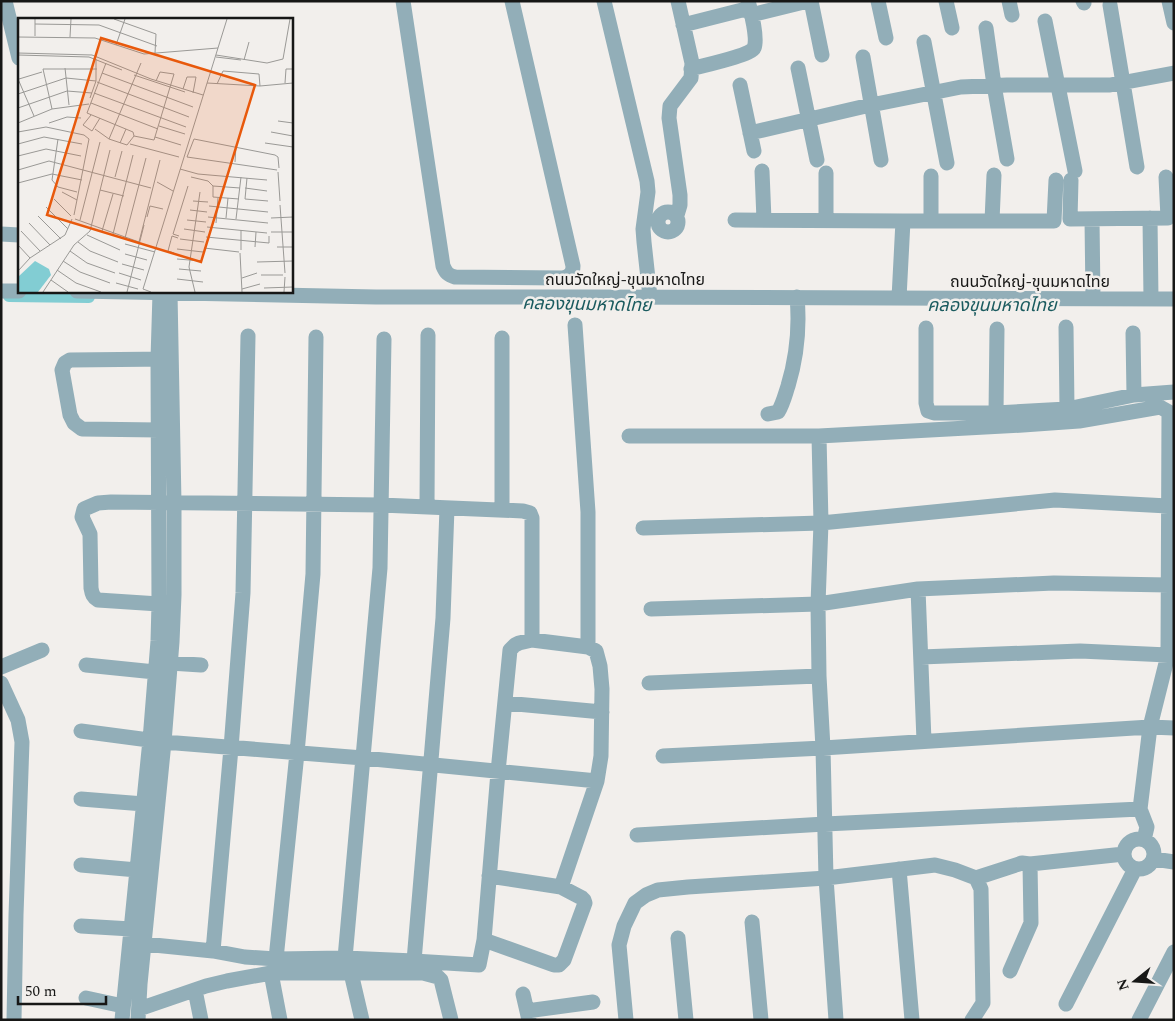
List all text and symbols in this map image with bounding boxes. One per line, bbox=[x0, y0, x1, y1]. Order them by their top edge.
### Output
inset map bbox=[18, 18, 292, 292]
street label: ถนนวัดใหญ่-ขุนมหาดไทย bbox=[545, 268, 705, 292]
street label: ถนนวัดใหญ่-ขุนมหาดไทย bbox=[950, 270, 1110, 294]
water label: คลองขุนมหาดไทย bbox=[522, 290, 653, 319]
water label: คลองขุนมหาดไทย bbox=[927, 292, 1058, 319]
north arrow bbox=[1110, 956, 1160, 1006]
scale bar bbox=[18, 974, 105, 1006]
text: N bbox=[1111, 976, 1135, 993]
text: 50 m bbox=[25, 980, 57, 1003]

